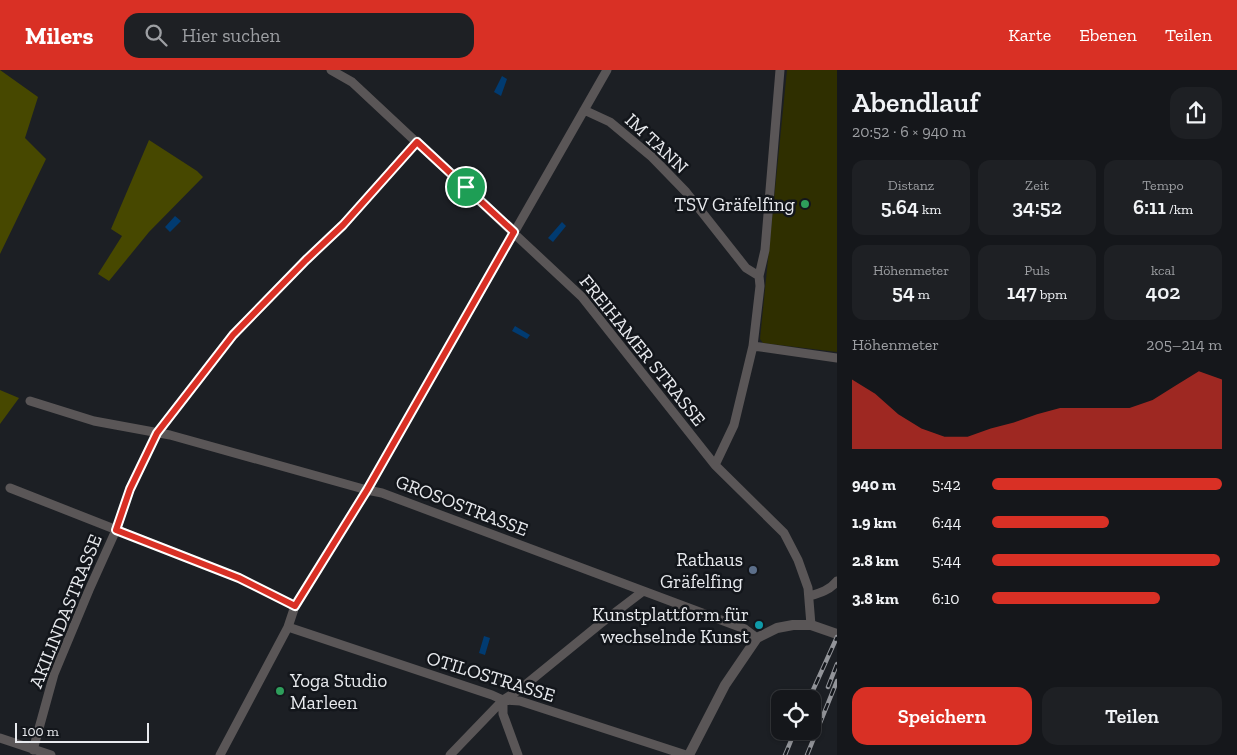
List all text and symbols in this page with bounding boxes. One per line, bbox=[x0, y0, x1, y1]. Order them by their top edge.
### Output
search box bbox=[124, 13, 474, 58]
text: Milers bbox=[25, 21, 94, 50]
icon: search bbox=[142, 21, 170, 49]
text: Hier suchen bbox=[182, 24, 280, 47]
text: Karte bbox=[1008, 24, 1051, 46]
text: Ebenen bbox=[1079, 24, 1137, 46]
text: Teilen bbox=[1165, 24, 1212, 46]
text: Abendlauf bbox=[852, 86, 979, 119]
button: share bbox=[1170, 87, 1222, 139]
street label: IM TANN bbox=[620, 108, 693, 178]
text: 20:52 · 6 × 940 m bbox=[852, 122, 966, 141]
pin bbox=[445, 166, 487, 208]
icon: arrive bbox=[452, 173, 480, 201]
text: Distanz bbox=[888, 177, 934, 194]
text: Zeit bbox=[1025, 177, 1049, 194]
text: Tempo bbox=[1142, 177, 1184, 194]
place label: TSV Gräfelfing bbox=[674, 193, 796, 216]
text: 5.64 bbox=[881, 194, 919, 219]
text: 34:52 bbox=[1012, 194, 1062, 219]
text: 6:11 bbox=[1133, 194, 1166, 219]
marker: TSV Gräfelfing bbox=[799, 198, 811, 210]
text: km bbox=[919, 201, 941, 218]
text: /km bbox=[1166, 201, 1193, 218]
text: Höhenmeter bbox=[873, 262, 949, 279]
text: Puls bbox=[1024, 262, 1050, 279]
text: kcal bbox=[1151, 262, 1175, 279]
street label: FREIHAMER STRASSE bbox=[575, 270, 711, 430]
text: 54 bbox=[892, 279, 915, 304]
text: 147 bbox=[1007, 279, 1037, 304]
text: 402 bbox=[1146, 279, 1180, 304]
text: m bbox=[915, 286, 930, 303]
text: bpm bbox=[1037, 286, 1067, 303]
text: Höhenmeter bbox=[852, 335, 939, 354]
text: 205–214 m bbox=[1146, 335, 1222, 354]
street label: GROSOSTRASSE bbox=[392, 470, 531, 541]
text: 940 m bbox=[852, 475, 896, 494]
text: 5:42 bbox=[932, 475, 961, 494]
text: 1.9 km bbox=[852, 513, 897, 532]
text: 6:44 bbox=[932, 513, 961, 532]
street label: AKILINDASTRASSE bbox=[24, 531, 107, 691]
place label: Rathaus Gräfelfing bbox=[660, 548, 744, 593]
text: 2.8 km bbox=[852, 551, 899, 570]
text: 5:44 bbox=[932, 551, 961, 570]
marker: Rathaus Gräfelfing bbox=[747, 564, 759, 576]
text: 3.8 km bbox=[852, 589, 899, 608]
text: 6:10 bbox=[932, 589, 959, 608]
place label: Kunstplattform für wechselnde Kunst bbox=[592, 603, 749, 648]
marker: Kunstplattform für wechselnde Kunst bbox=[753, 619, 765, 631]
street label: OTILOSTRASSE bbox=[424, 646, 558, 707]
place label: Yoga Studio Marleen bbox=[289, 669, 387, 714]
marker: Yoga Studio Marleen bbox=[274, 685, 286, 697]
button: Speichern bbox=[852, 687, 1032, 745]
button: Teilen bbox=[1042, 687, 1222, 745]
map controls bbox=[771, 690, 821, 740]
button: locate bbox=[771, 690, 821, 740]
scale bar bbox=[15, 720, 149, 743]
text: 100 m bbox=[22, 723, 59, 740]

